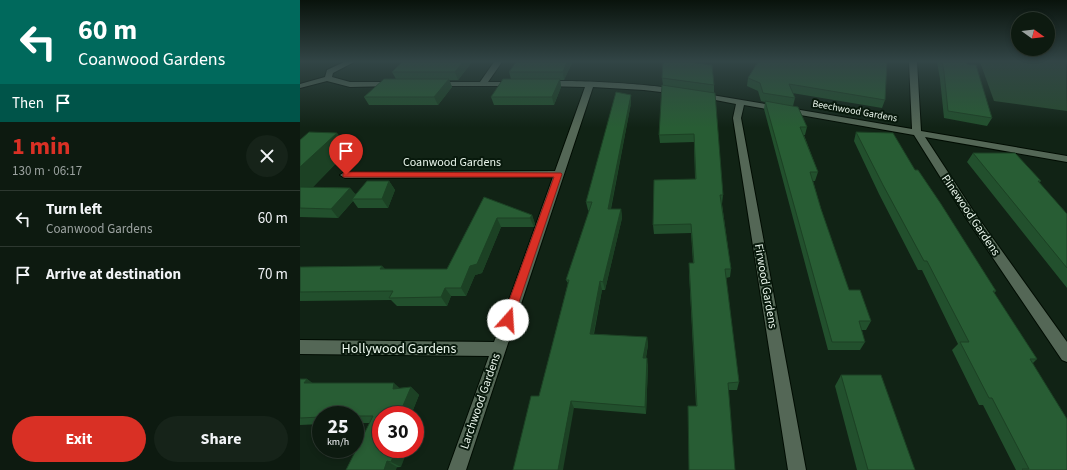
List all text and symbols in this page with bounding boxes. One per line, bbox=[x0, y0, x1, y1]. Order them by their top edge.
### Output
text: 60 m bbox=[78, 10, 137, 50]
north arrow bbox=[1011, 12, 1055, 56]
map controls bbox=[1011, 12, 1055, 56]
icon: left bbox=[12, 16, 64, 68]
text: Coanwood Gardens bbox=[78, 47, 225, 72]
icon: arrive bbox=[52, 92, 74, 114]
text: Then bbox=[12, 93, 44, 114]
street label: Beechwood Gardens bbox=[811, 97, 898, 125]
text: 1 min bbox=[12, 129, 70, 164]
pin bbox=[329, 134, 363, 175]
button: close bbox=[246, 135, 288, 177]
icon: arrive bbox=[335, 140, 357, 162]
street label: Coanwood Gardens bbox=[403, 154, 501, 171]
text: 130 m · 06:17 bbox=[12, 162, 82, 180]
street label: Pinewood Gardens bbox=[937, 171, 1004, 259]
text: Turn left bbox=[46, 199, 102, 220]
icon: left bbox=[12, 208, 34, 230]
text: 60 m bbox=[258, 208, 288, 229]
text: Coanwood Gardens bbox=[46, 220, 152, 238]
street label: Firwood Gardens bbox=[750, 242, 781, 330]
icon: arrive bbox=[12, 264, 34, 286]
text: Arrive at destination bbox=[46, 264, 181, 285]
text: 70 m bbox=[258, 264, 288, 285]
position arrow bbox=[487, 299, 529, 341]
street label: Hollywood Gardens bbox=[342, 339, 457, 359]
street label: Larchwood Gardens bbox=[456, 351, 505, 451]
speed limit sign: 30 bbox=[372, 406, 424, 458]
text: 25 bbox=[327, 413, 349, 441]
button: Exit bbox=[12, 416, 146, 462]
button: Share bbox=[154, 416, 288, 462]
text: km/h bbox=[327, 435, 349, 449]

